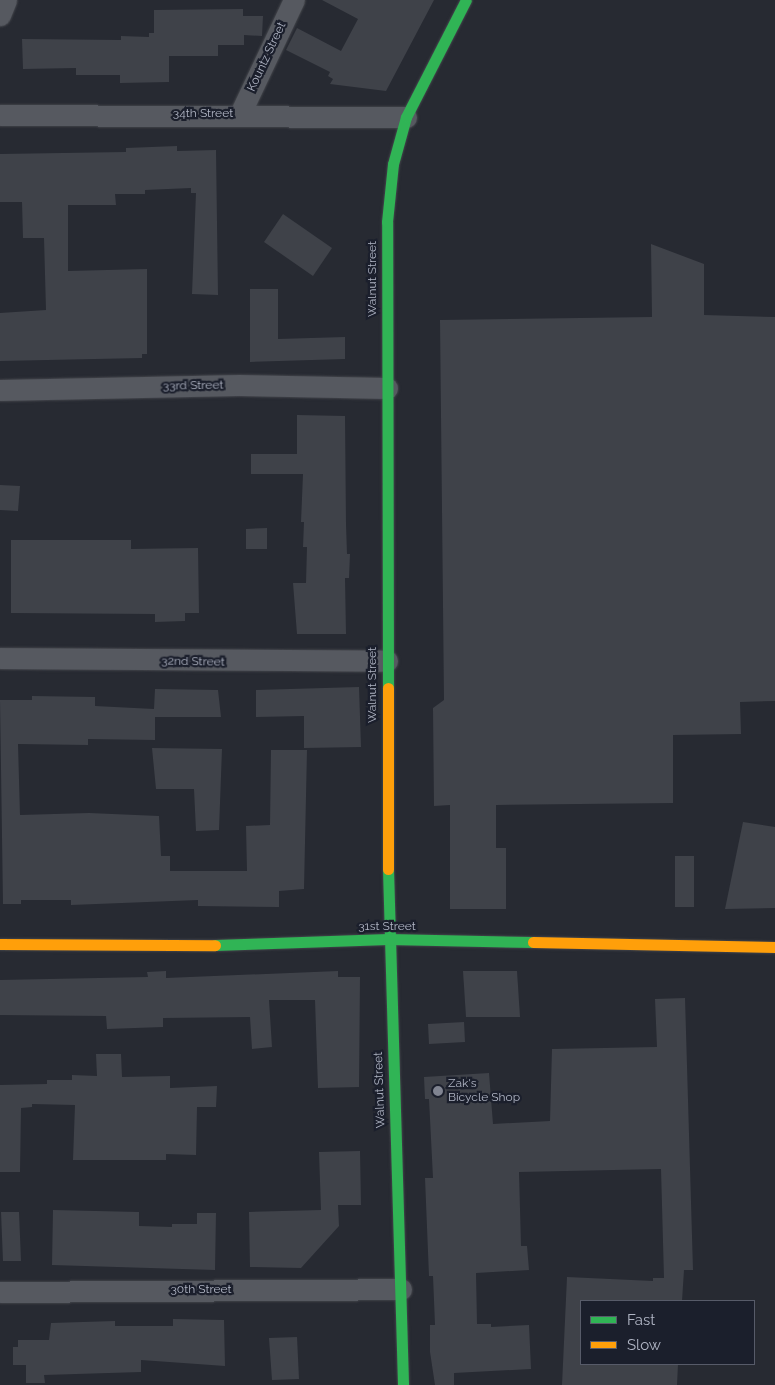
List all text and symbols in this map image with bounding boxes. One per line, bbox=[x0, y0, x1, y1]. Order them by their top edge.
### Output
street label: Kountz Street bbox=[245, 20, 289, 94]
street label: 34th Street bbox=[173, 107, 233, 121]
street label: Walnut Street bbox=[366, 241, 380, 317]
street label: 33rd Street bbox=[163, 378, 223, 394]
street label: Walnut Street bbox=[366, 647, 380, 723]
street label: 32nd Street bbox=[161, 654, 225, 670]
street label: 31st Street bbox=[358, 920, 416, 934]
street label: Walnut Street bbox=[371, 1052, 389, 1128]
place label: Zak's Bicycle Shop bbox=[448, 1077, 520, 1105]
marker: Zak's Bicycle Shop bbox=[432, 1085, 444, 1097]
street label: 30th Street bbox=[170, 1283, 232, 1297]
legend bbox=[580, 1300, 755, 1365]
text: Fast bbox=[627, 1311, 655, 1329]
text: Slow bbox=[627, 1336, 661, 1354]

